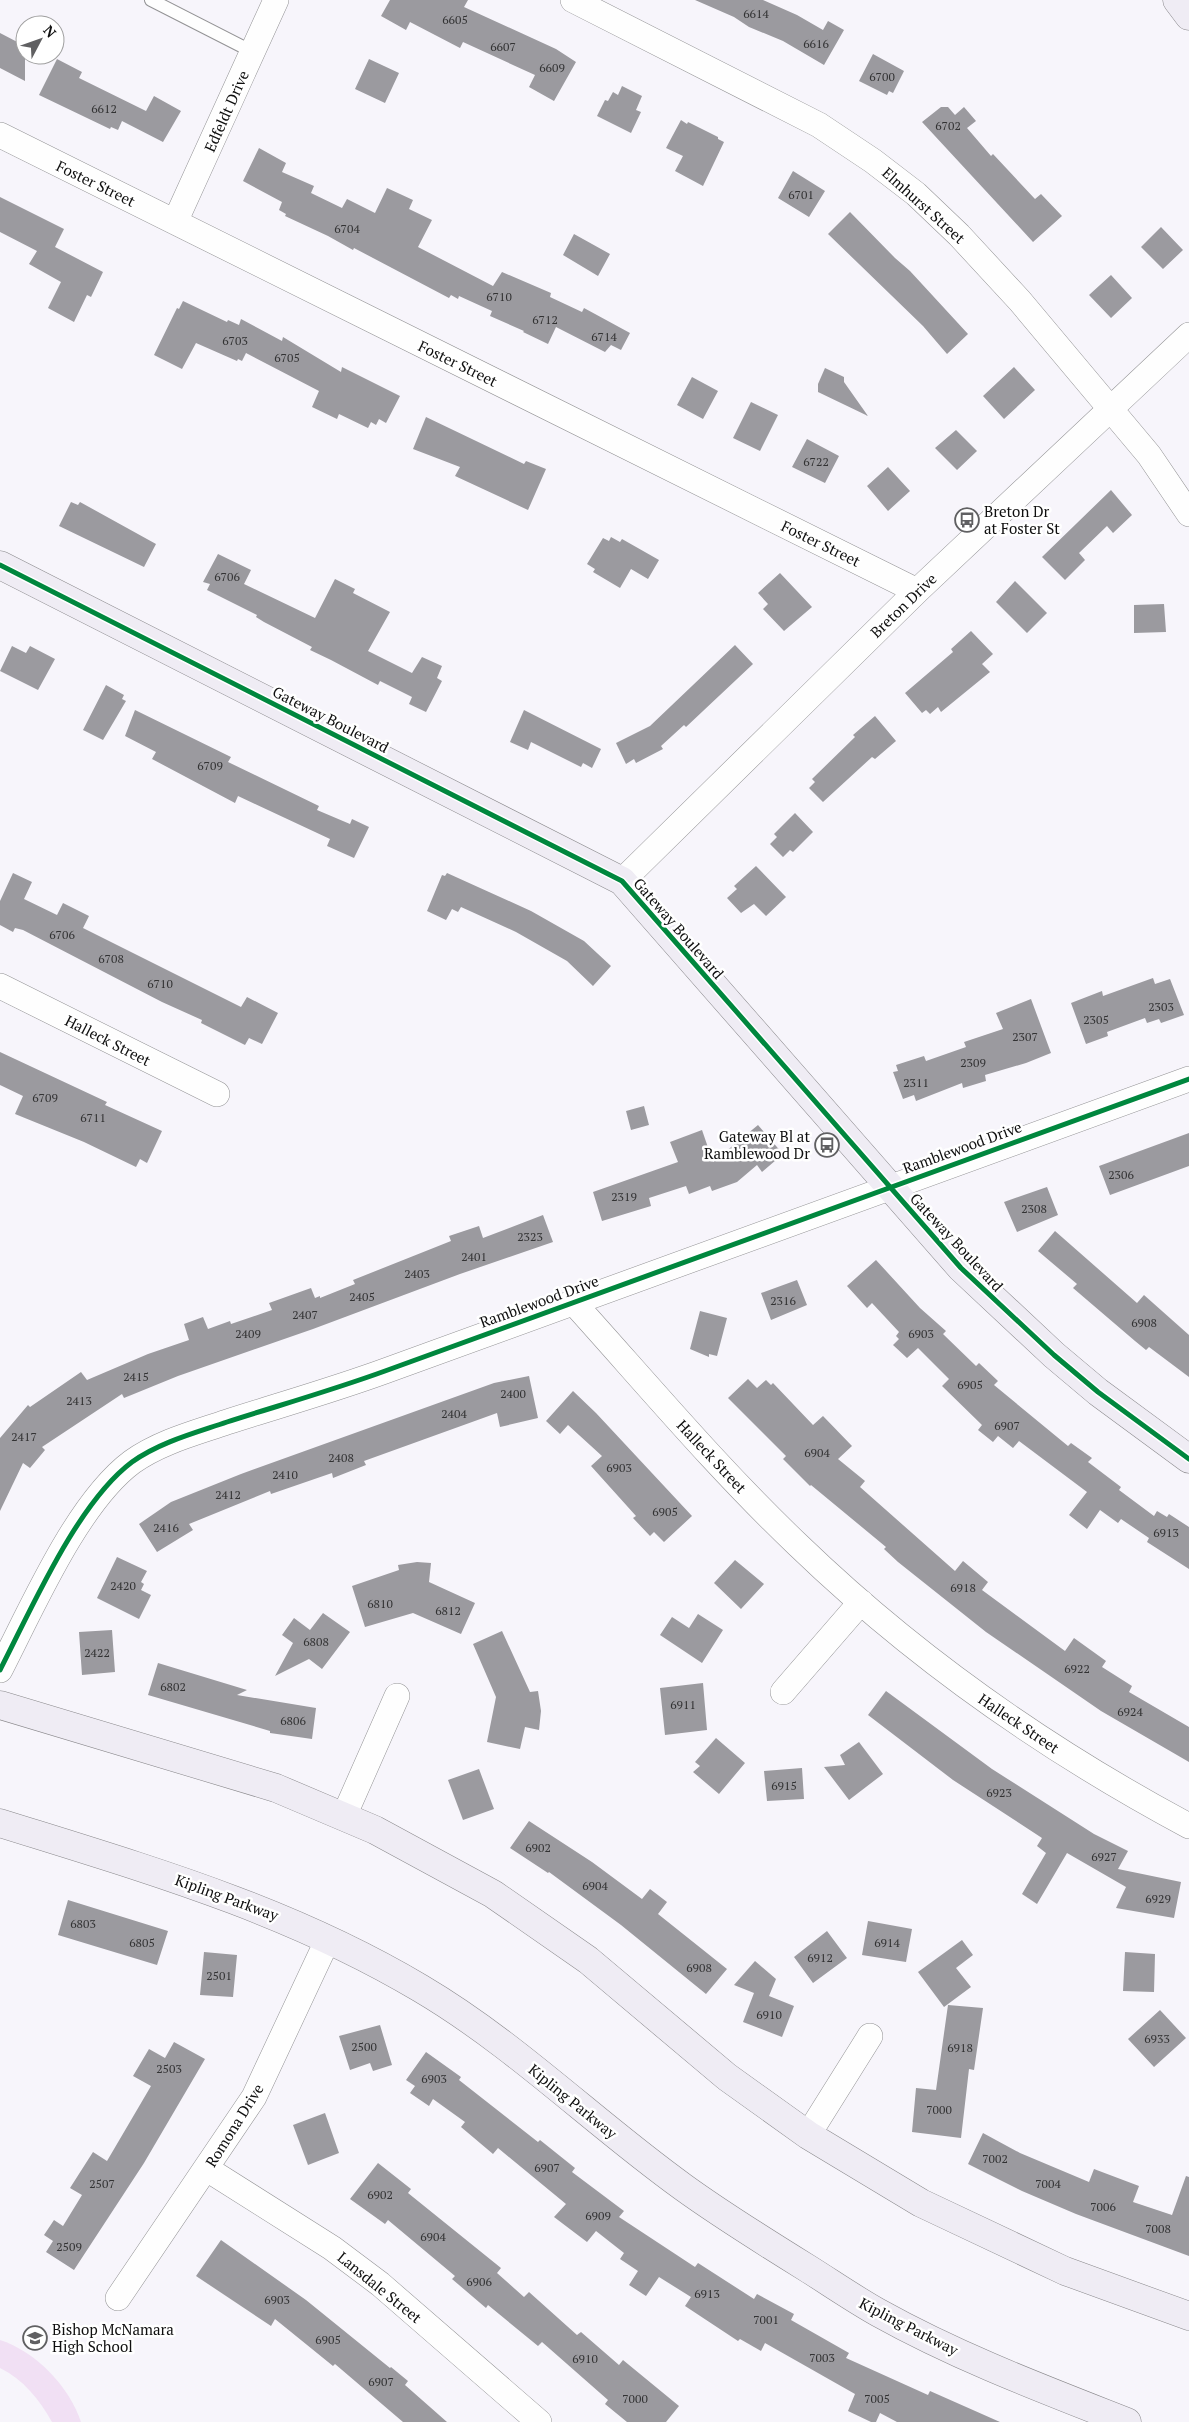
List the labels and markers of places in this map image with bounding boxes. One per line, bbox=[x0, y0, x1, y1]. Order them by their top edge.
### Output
place label: Breton Dr at Foster St bbox=[984, 501, 1060, 538]
bus stop icon: Breton Dr at Foster St bbox=[954, 507, 980, 533]
place label: Gateway Bl at Ramblewood Dr bbox=[704, 1126, 810, 1163]
bus stop icon: Gateway Bl at Ramblewood Dr bbox=[814, 1132, 840, 1158]
place label: Bishop McNamara High School bbox=[52, 2319, 174, 2356]
school or university icon: Bishop McNamara High School bbox=[22, 2325, 48, 2351]

